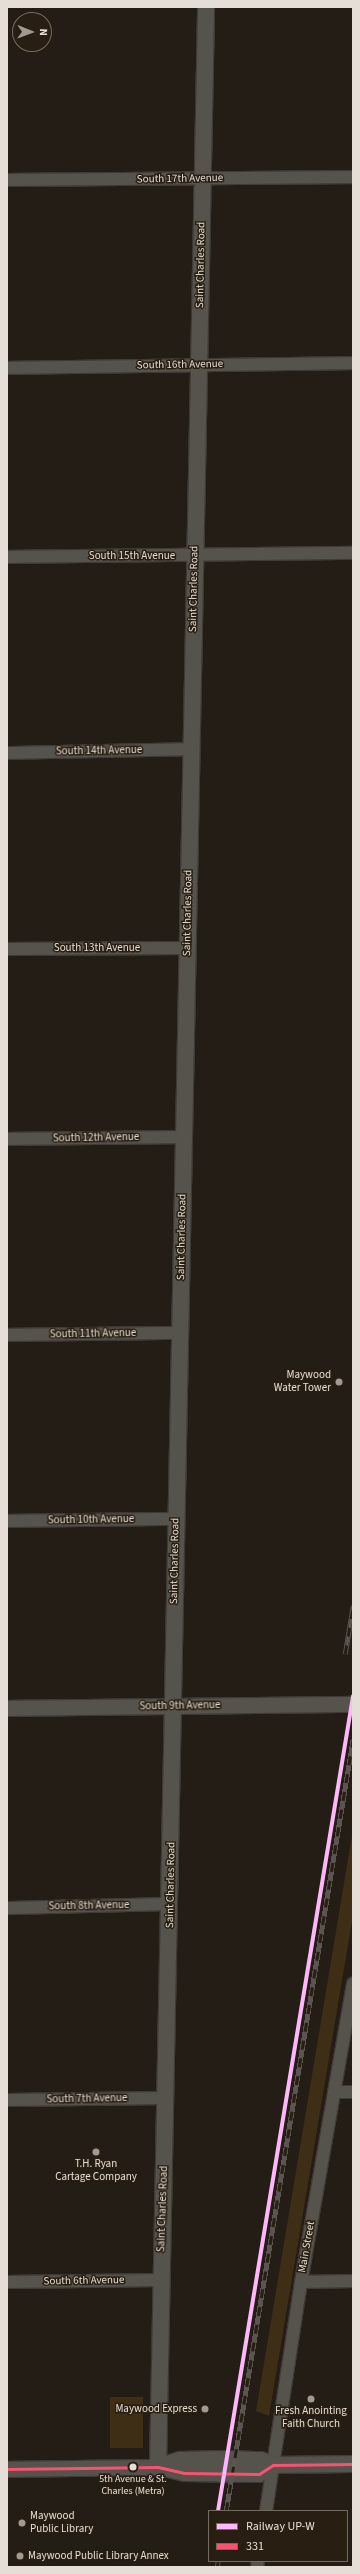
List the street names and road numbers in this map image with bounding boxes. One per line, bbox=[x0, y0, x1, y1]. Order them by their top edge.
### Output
street label: South 17th Avenue bbox=[137, 172, 223, 186]
street label: Saint Charles Road bbox=[194, 222, 208, 308]
street label: South 16th Avenue bbox=[137, 358, 223, 372]
street label: Saint Charles Road bbox=[187, 546, 201, 632]
street label: South 15th Avenue bbox=[89, 549, 175, 563]
street label: South 14th Avenue bbox=[56, 744, 142, 758]
street label: Saint Charles Road bbox=[181, 870, 195, 956]
street label: South 13th Avenue bbox=[54, 941, 140, 955]
street label: South 12th Avenue bbox=[53, 1131, 139, 1145]
street label: Saint Charles Road bbox=[175, 1194, 189, 1280]
street label: South 11th Avenue bbox=[50, 1327, 136, 1341]
street label: South 10th Avenue bbox=[48, 1513, 134, 1527]
street label: Saint Charles Road bbox=[168, 1518, 182, 1604]
street label: South 9th Avenue bbox=[139, 1699, 221, 1713]
street label: Saint Charles Road bbox=[164, 1842, 178, 1928]
street label: South 8th Avenue bbox=[48, 1899, 130, 1913]
street label: South 7th Avenue bbox=[46, 2092, 128, 2106]
street label: Saint Charles Road bbox=[155, 2166, 171, 2252]
street label: Main Street bbox=[296, 2220, 318, 2274]
street label: South 6th Avenue bbox=[43, 2274, 125, 2288]

